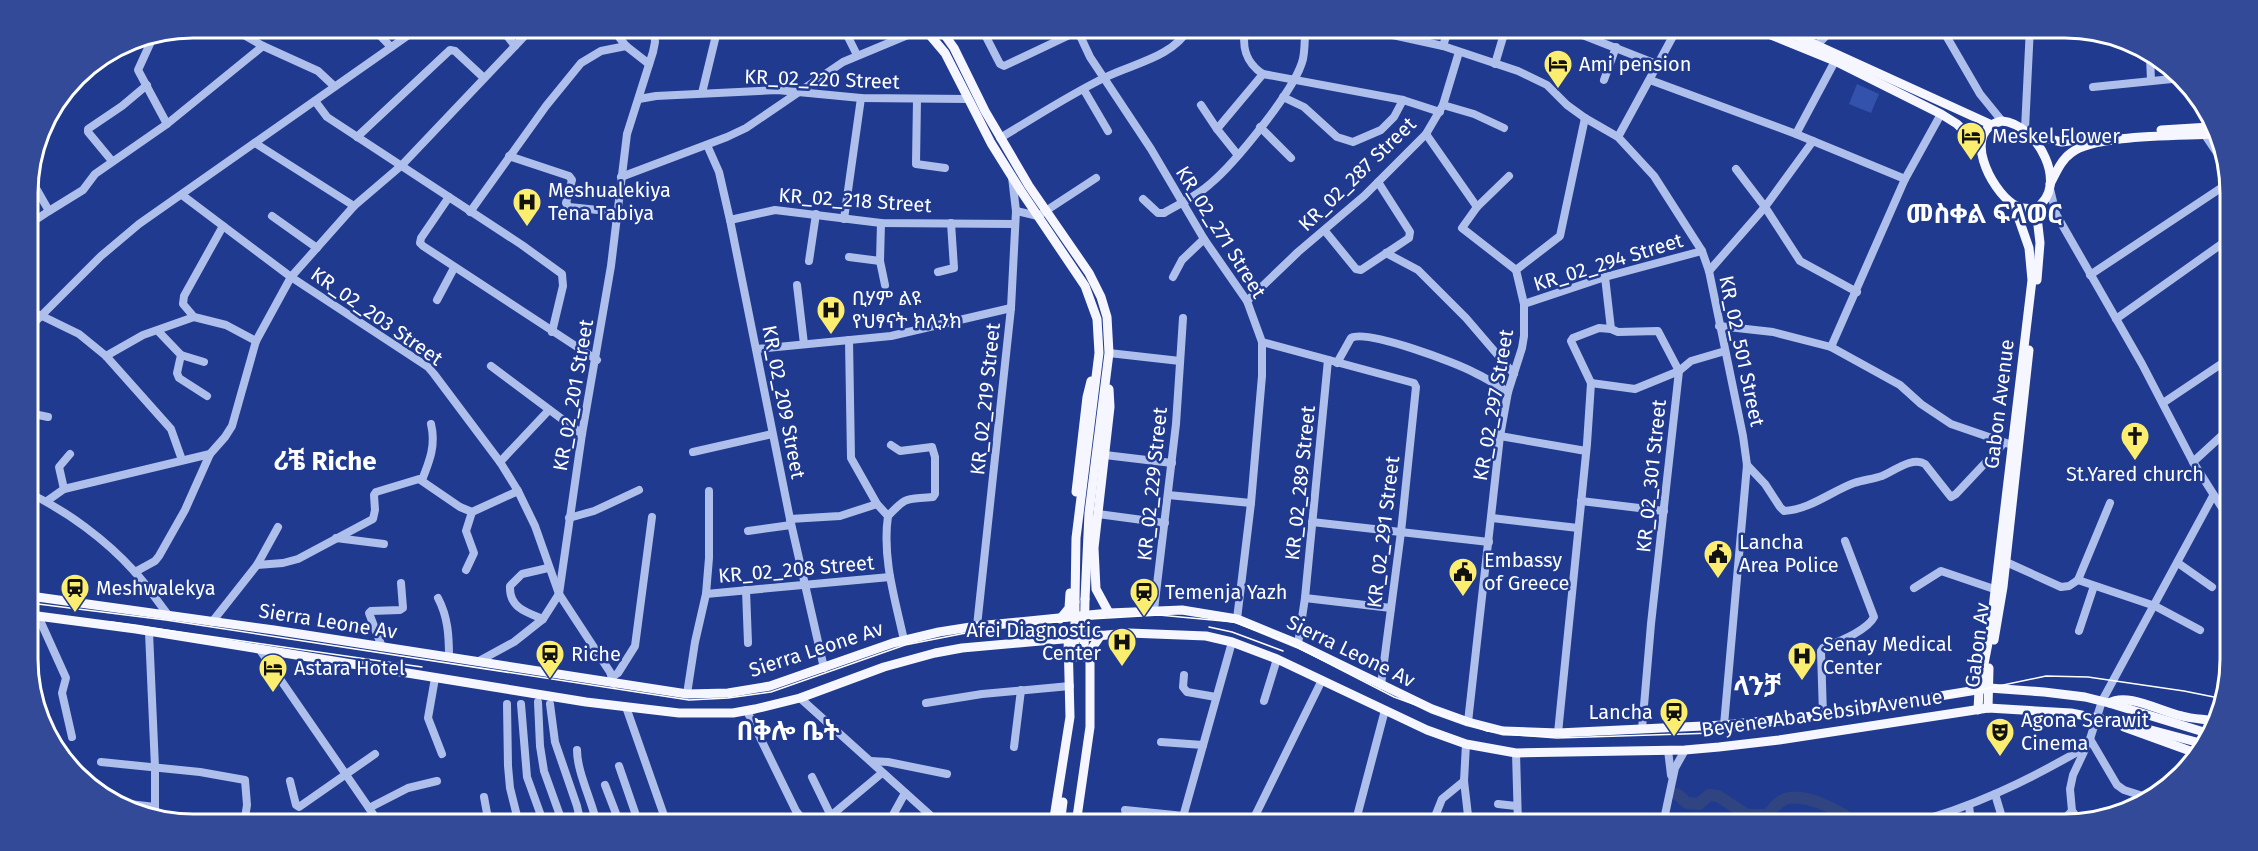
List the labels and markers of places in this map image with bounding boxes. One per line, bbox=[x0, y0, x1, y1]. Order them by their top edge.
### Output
hotel icon: Ami pension bbox=[1542, 48, 1574, 90]
place label: Ami pension bbox=[1579, 52, 1691, 76]
hotel icon: Meskel Flower bbox=[1955, 120, 1987, 162]
place label: Meskel Flower bbox=[1992, 124, 2120, 148]
place label: Meshualekiya Tena Tabiya bbox=[548, 178, 671, 225]
hospital icon: Meshualekiya Tena Tabiya bbox=[511, 186, 543, 228]
place label: ቢሃም ልዩ የህፃናት ክሊንክ bbox=[852, 286, 962, 333]
hospital icon: ቢሃም ልዩ የህፃናት ክሊንክ bbox=[815, 294, 847, 336]
church icon: St.Yared church bbox=[2119, 420, 2151, 462]
place label: St.Yared church bbox=[2066, 462, 2204, 486]
place label: Lancha Area Police bbox=[1739, 530, 1839, 577]
public building icon: Lancha Area Police bbox=[1702, 538, 1734, 580]
place label: Embassy of Greece bbox=[1484, 548, 1569, 595]
public building icon: Embassy of Greece bbox=[1447, 556, 1479, 598]
station icon: Meshwalekya bbox=[59, 572, 91, 614]
place label: Meshwalekya bbox=[96, 576, 216, 600]
station icon: Temenja Yazh bbox=[1128, 576, 1160, 618]
place label: Temenja Yazh bbox=[1165, 580, 1287, 604]
place label: Afei Diagnostic Center bbox=[966, 618, 1101, 665]
hospital icon: Afei Diagnostic Center bbox=[1106, 626, 1138, 668]
place label: Senay Medical Center bbox=[1823, 632, 1952, 679]
station icon: Riche bbox=[534, 638, 566, 680]
hospital icon: Senay Medical Center bbox=[1786, 640, 1818, 682]
place label: Riche bbox=[571, 642, 621, 666]
hotel icon: Astara Hotel bbox=[257, 652, 289, 694]
place label: Astara Hotel bbox=[294, 656, 405, 680]
station icon: Lancha bbox=[1658, 696, 1690, 738]
place label: Lancha bbox=[1588, 700, 1653, 724]
place label: Agona Serawit Cinema bbox=[2021, 708, 2150, 755]
theatre icon: Agona Serawit Cinema bbox=[1984, 716, 2016, 758]

